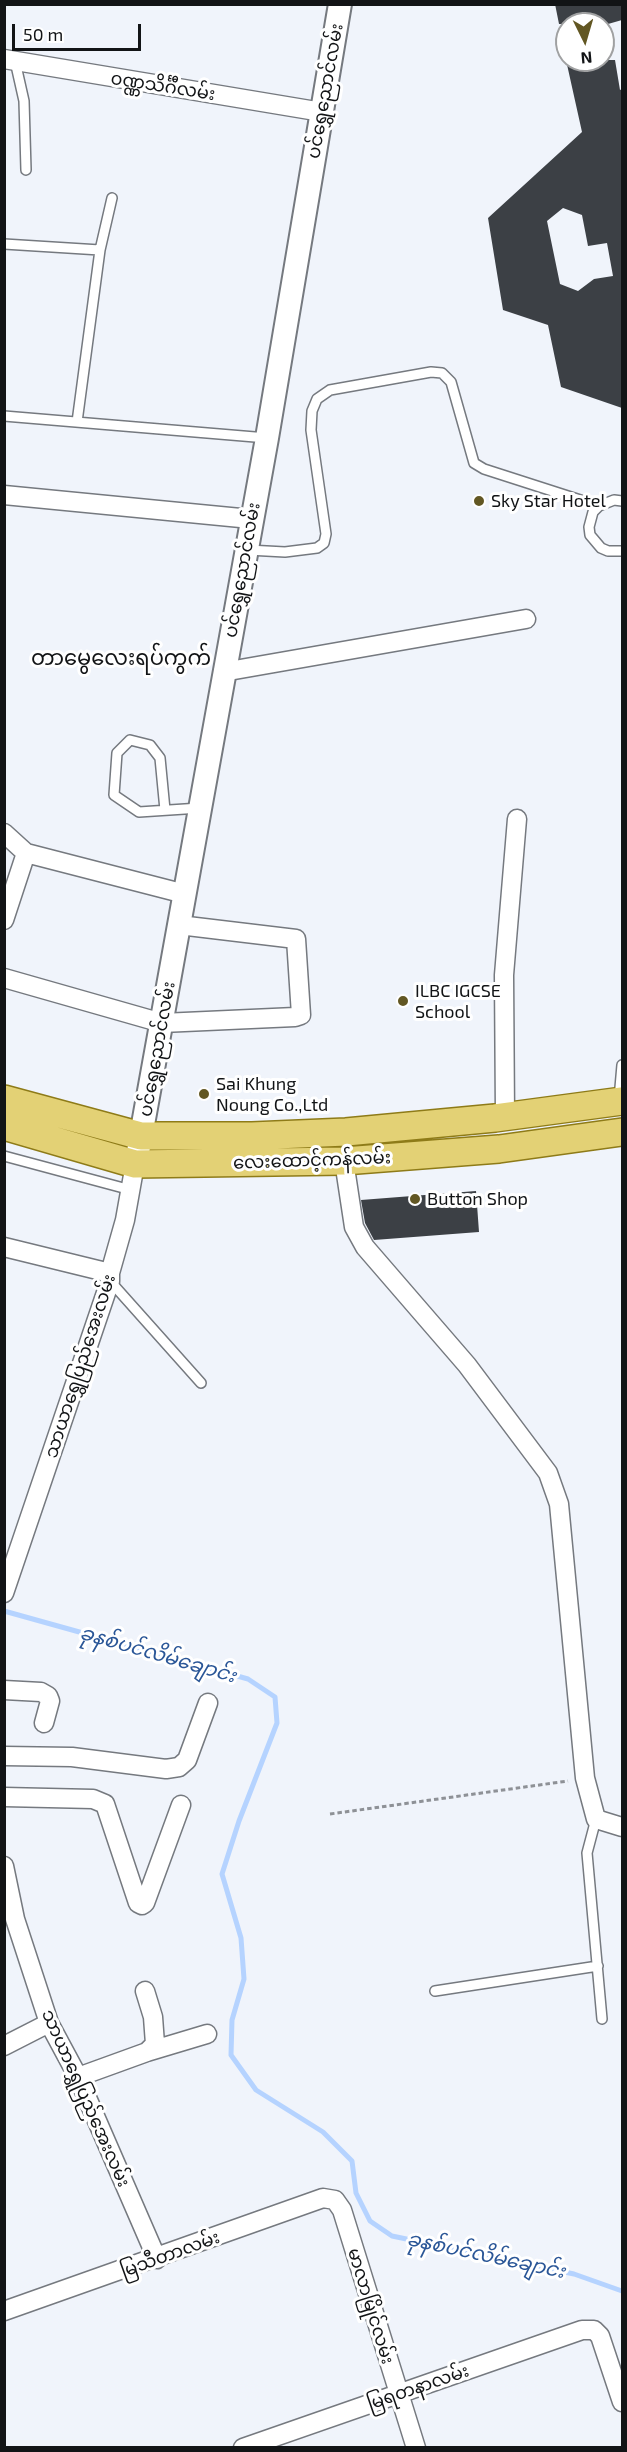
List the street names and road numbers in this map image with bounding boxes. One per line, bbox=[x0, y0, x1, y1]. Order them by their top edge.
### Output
street label: ပင်ရွှေညောင်လမ်း bbox=[302, 22, 348, 160]
street label: ၀ဏ္ဏသိင်္ဂီလမ်း bbox=[109, 67, 217, 105]
street label: ပင်ရွှေညောင်လမ်း bbox=[219, 501, 265, 639]
street label: ပင်ရွှေညောင်လမ်း bbox=[134, 980, 180, 1118]
street label: လေးထောင့်ကန်လမ်း bbox=[233, 1146, 391, 1174]
street label: သာယာရွှေပြည်အေးလမ်း bbox=[40, 1271, 120, 1461]
street label: သာယာရွှေပြည်အေးလမ်း bbox=[37, 2006, 135, 2190]
street label: မြသီတာလမ်း bbox=[118, 2226, 222, 2282]
street label: မာလာမြိုင်လမ်း bbox=[343, 2245, 399, 2367]
street label: မြရတနာလမ်း bbox=[364, 2360, 472, 2414]

